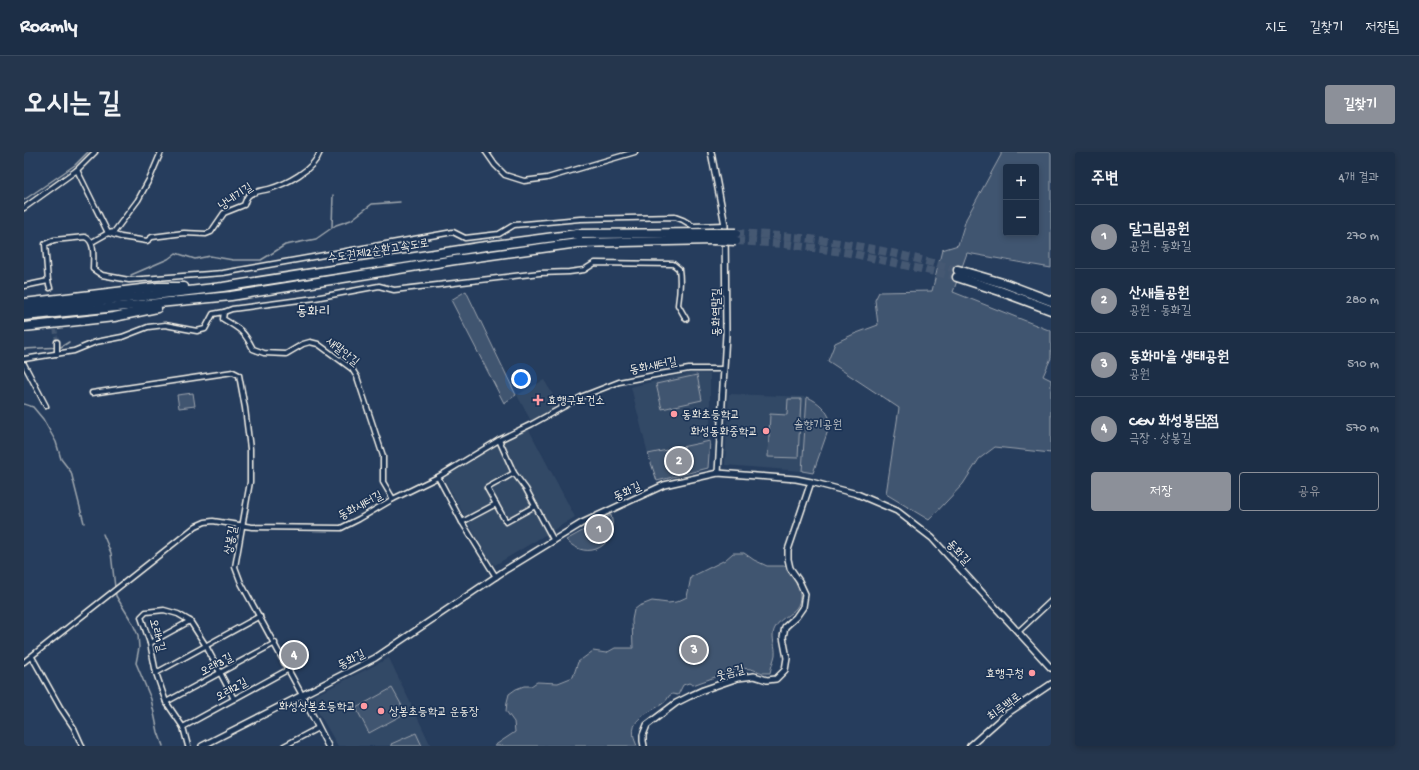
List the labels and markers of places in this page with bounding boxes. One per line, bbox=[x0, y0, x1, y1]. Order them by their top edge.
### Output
marker: 효행구보건소 bbox=[532, 394, 544, 406]
place label: 효행구보건소 bbox=[547, 395, 605, 409]
marker: 동화초등학교 bbox=[669, 409, 679, 419]
place label: 동화초등학교 bbox=[682, 409, 740, 423]
place label: 화성동화중학교 bbox=[690, 426, 758, 440]
marker: 화성동화중학교 bbox=[761, 426, 771, 436]
pin: 2 bbox=[666, 446, 692, 476]
pin: 1 bbox=[586, 514, 612, 544]
pin: 3 bbox=[681, 635, 707, 665]
pin: 4 bbox=[281, 640, 307, 670]
place label: 효행구청 bbox=[985, 668, 1024, 682]
marker: 효행구청 bbox=[1027, 668, 1037, 678]
place label: 화성상봉초등학교 bbox=[279, 701, 356, 715]
marker: 화성상봉초등학교 bbox=[359, 701, 369, 711]
marker: 상봉초등학교 운동장 bbox=[376, 706, 386, 716]
place label: 상봉초등학교 운동장 bbox=[389, 706, 479, 720]

